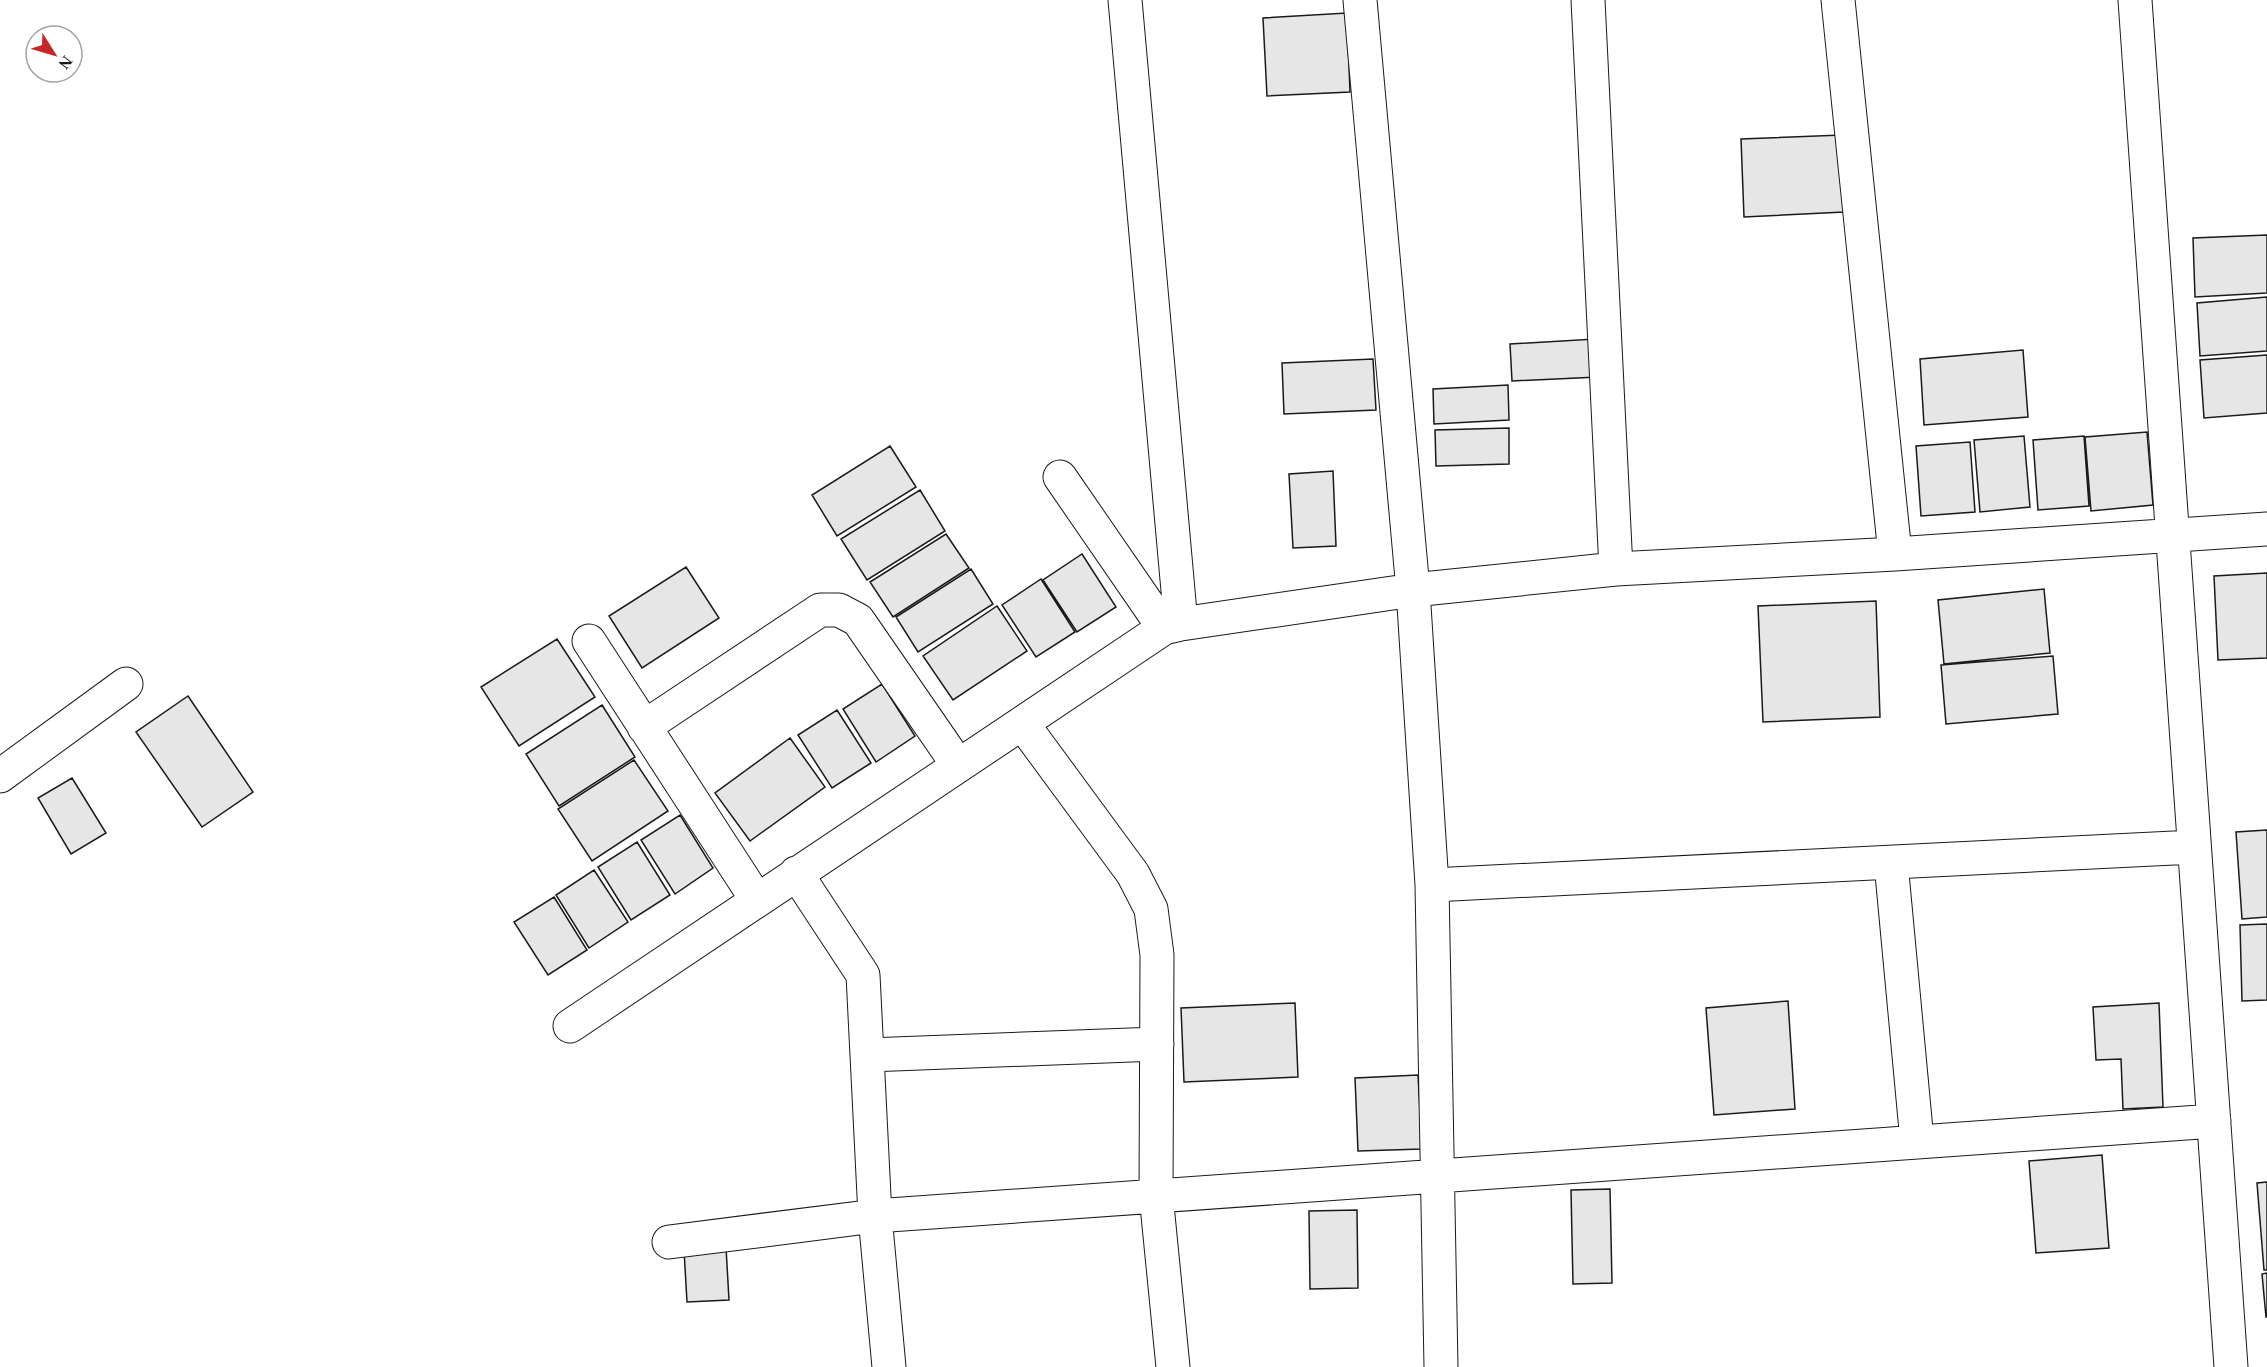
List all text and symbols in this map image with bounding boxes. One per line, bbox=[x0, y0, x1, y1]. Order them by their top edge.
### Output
north arrow bbox=[24, 24, 84, 84]
text: N bbox=[55, 53, 76, 73]

